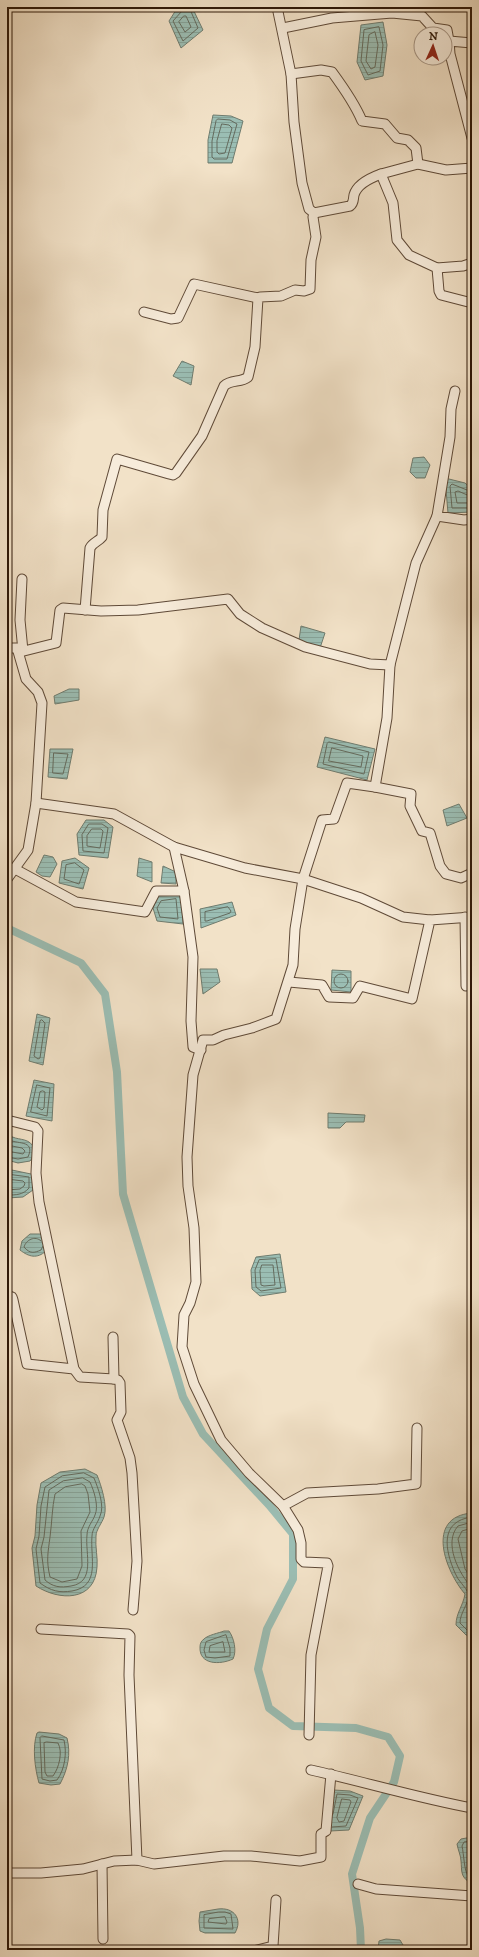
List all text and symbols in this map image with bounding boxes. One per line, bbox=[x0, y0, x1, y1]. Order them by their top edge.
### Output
north arrow bbox=[413, 26, 453, 66]
text: N bbox=[429, 30, 438, 44]

